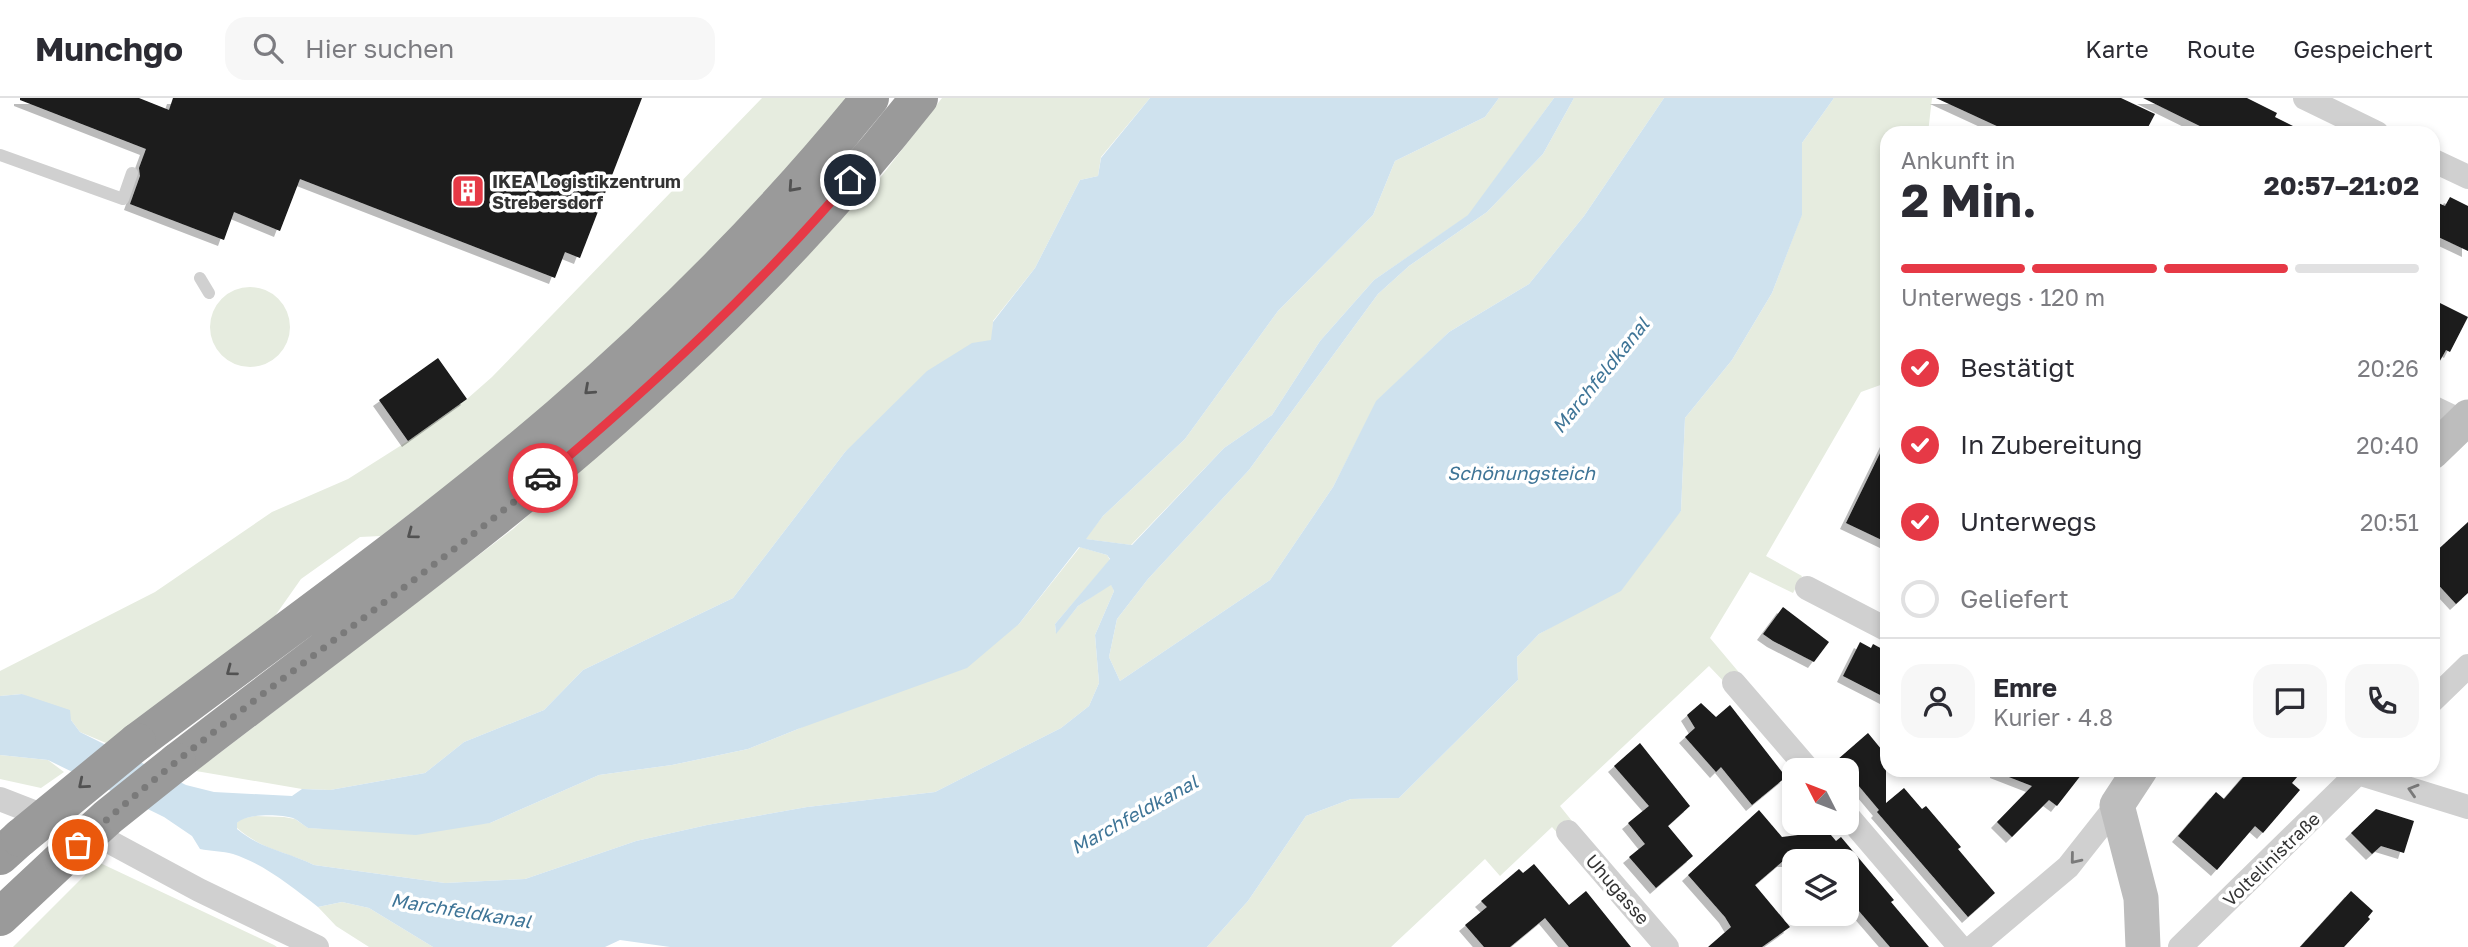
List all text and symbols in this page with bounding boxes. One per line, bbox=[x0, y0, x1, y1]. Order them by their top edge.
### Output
search box bbox=[225, 17, 715, 80]
text: Munchgo bbox=[35, 29, 183, 68]
icon: search bbox=[249, 29, 287, 67]
text: Hier suchen bbox=[305, 33, 454, 64]
text: Karte bbox=[2085, 34, 2149, 63]
text: Route bbox=[2187, 34, 2255, 63]
text: Gespeichert bbox=[2293, 34, 2433, 63]
text: Ankunft in bbox=[1901, 146, 2016, 174]
pin bbox=[820, 150, 880, 210]
icon: home bbox=[831, 161, 869, 199]
place label: IKEA Logistikzentrum Strebersdorf bbox=[492, 170, 681, 213]
text: 20:57–21:02 bbox=[2264, 170, 2419, 201]
building icon: IKEA Logistikzentrum Strebersdorf bbox=[449, 172, 487, 210]
text: 2 Min. bbox=[1901, 172, 2037, 227]
one-way arrow bbox=[789, 179, 801, 192]
text: Unterwegs · 120 m bbox=[1901, 283, 2105, 311]
water label: Marchfeldkanal bbox=[1547, 312, 1654, 437]
icon: check bbox=[1901, 349, 1939, 387]
text: Bestätigt bbox=[1960, 352, 2075, 383]
text: 20:26 bbox=[2357, 354, 2419, 382]
one-way arrow bbox=[584, 382, 597, 394]
icon: check bbox=[1901, 426, 1939, 464]
text: In Zubereitung bbox=[1960, 429, 2143, 460]
text: 20:40 bbox=[2356, 431, 2419, 459]
courier bbox=[508, 443, 578, 513]
icon: car bbox=[524, 459, 562, 497]
water label: Schönungsteich bbox=[1447, 461, 1596, 484]
icon: check bbox=[1901, 503, 1939, 541]
text: Unterwegs bbox=[1960, 506, 2097, 537]
text: 20:51 bbox=[2360, 508, 2419, 536]
one-way arrow bbox=[408, 526, 420, 539]
text: Geliefert bbox=[1960, 583, 2069, 614]
one-way arrow bbox=[226, 663, 239, 676]
button: person bbox=[1901, 664, 1975, 738]
button: chat bbox=[2253, 664, 2327, 738]
button: phone bbox=[2345, 664, 2419, 738]
text: Emre bbox=[1993, 672, 2057, 703]
text: Kurier · 4.8 bbox=[1993, 703, 2113, 731]
north arrow bbox=[1782, 758, 1858, 835]
map controls bbox=[1782, 758, 1859, 926]
water label: Marchfeldkanal bbox=[1067, 769, 1202, 858]
one-way arrow bbox=[79, 776, 92, 788]
one-way arrow bbox=[2407, 783, 2419, 798]
street label: Voltelinistraße bbox=[2218, 807, 2324, 911]
pin bbox=[48, 815, 108, 875]
icon: bag bbox=[59, 826, 97, 864]
street label: Uhugasse bbox=[1582, 849, 1654, 929]
button: layers bbox=[1782, 849, 1859, 926]
one-way arrow bbox=[2070, 851, 2083, 863]
water label: Marchfeldkanal bbox=[389, 888, 534, 933]

